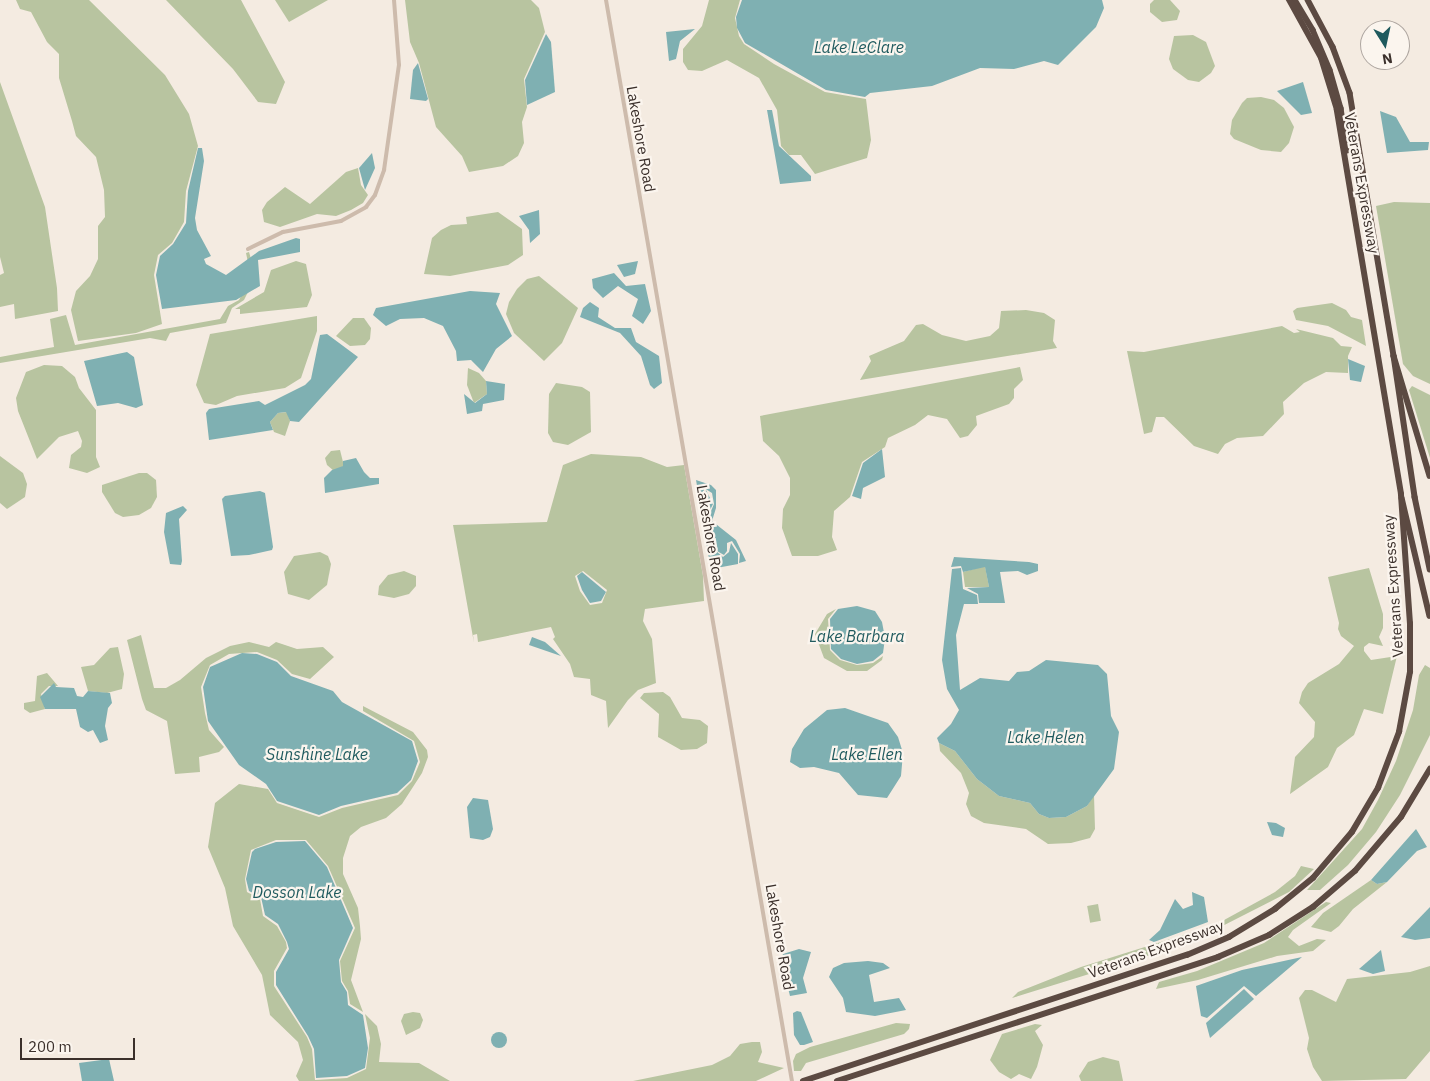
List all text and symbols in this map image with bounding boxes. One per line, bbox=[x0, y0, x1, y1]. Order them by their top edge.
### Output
north arrow bbox=[1360, 20, 1410, 70]
water label: Lake LeClare bbox=[814, 37, 904, 57]
text: N bbox=[1381, 49, 1394, 69]
street label: Lakeshore Road bbox=[623, 85, 659, 193]
street label: Veterans Expressway bbox=[1341, 111, 1383, 255]
street label: Lakeshore Road bbox=[693, 484, 729, 592]
street label: Veterans Expressway bbox=[1379, 514, 1407, 658]
water label: Lake Barbara bbox=[809, 626, 905, 646]
water label: Lake Helen bbox=[1007, 727, 1085, 747]
water label: Sunshine Lake bbox=[266, 744, 368, 764]
water label: Lake Ellen bbox=[831, 744, 903, 764]
water label: Dosson Lake bbox=[253, 882, 341, 902]
street label: Lakeshore Road bbox=[762, 883, 798, 991]
street label: Veterans Expressway bbox=[1086, 916, 1226, 982]
scale bar bbox=[22, 1028, 138, 1060]
text: 200 m bbox=[28, 1037, 72, 1056]

